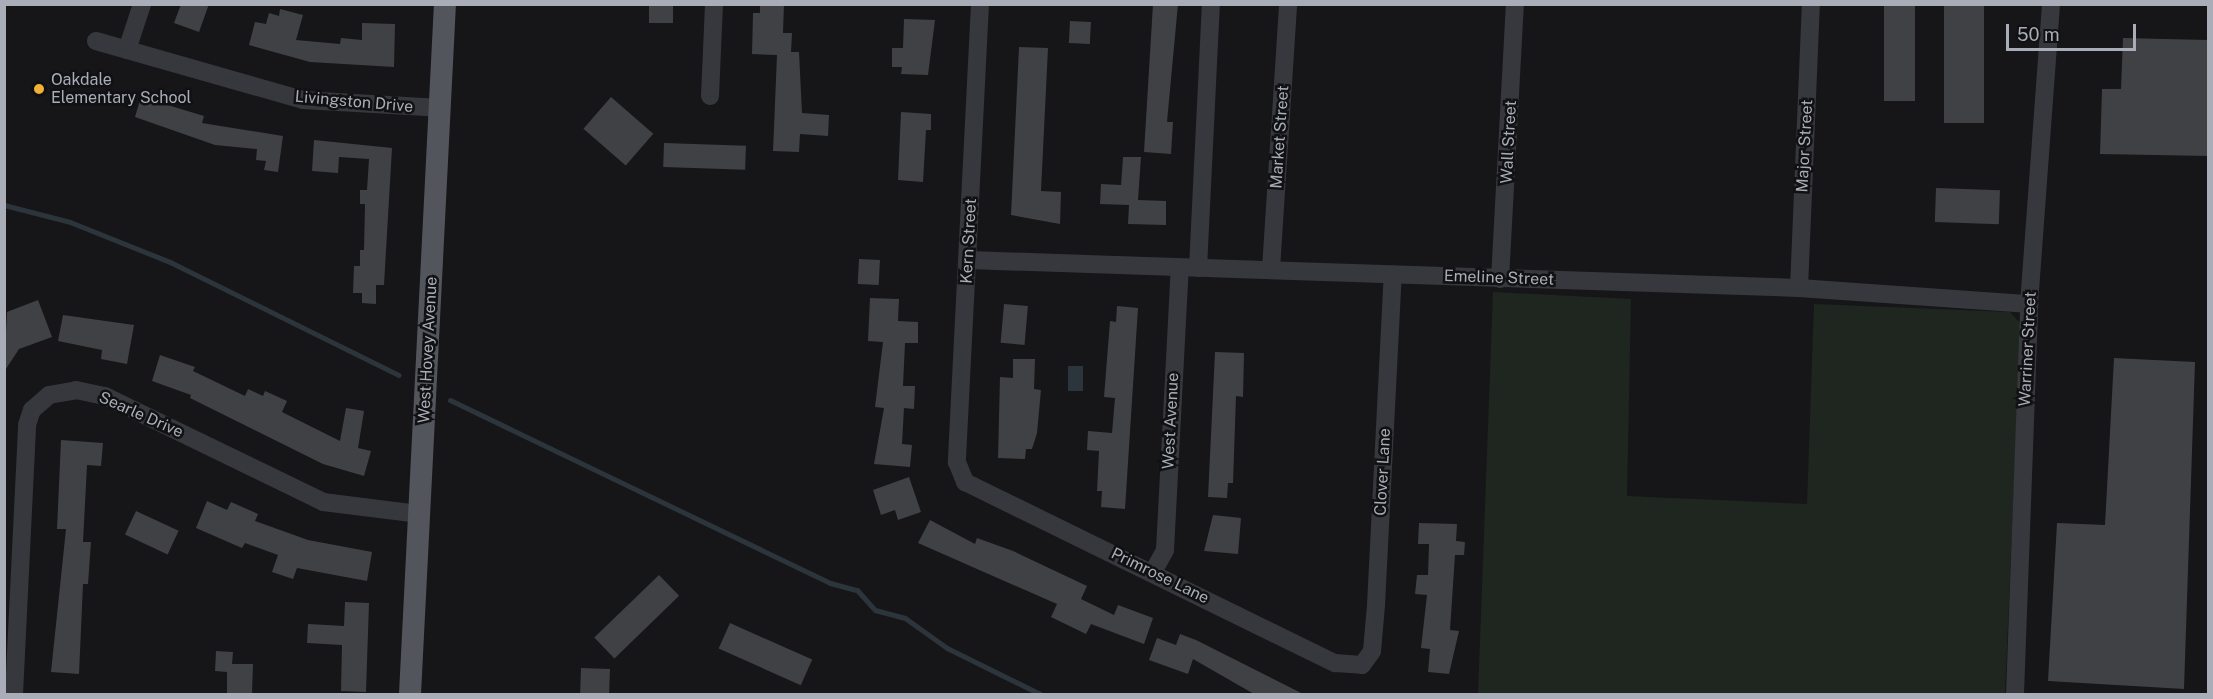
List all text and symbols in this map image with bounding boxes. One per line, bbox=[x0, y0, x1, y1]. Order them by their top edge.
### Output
scale bar bbox=[2009, 12, 2140, 50]
text: 50 m bbox=[2017, 24, 2060, 45]
place label: Oakdale Elementary School bbox=[51, 70, 191, 108]
marker: Oakdale Elementary School bbox=[32, 82, 46, 96]
street label: Market Street bbox=[1267, 85, 1293, 189]
street label: Livingston Drive bbox=[294, 87, 414, 117]
street label: Major Street bbox=[1793, 99, 1817, 193]
street label: Wall Street bbox=[1497, 100, 1521, 184]
street label: Kern Street bbox=[957, 198, 981, 284]
street label: Emeline Street bbox=[1444, 266, 1554, 290]
street label: West Hovey Avenue bbox=[415, 276, 441, 424]
street label: Warriner Street bbox=[2015, 291, 2041, 407]
street label: West Avenue bbox=[1159, 372, 1183, 470]
street label: Searle Drive bbox=[96, 388, 186, 442]
street label: Clover Lane bbox=[1371, 428, 1395, 516]
street label: Primrose Lane bbox=[1108, 544, 1212, 608]

